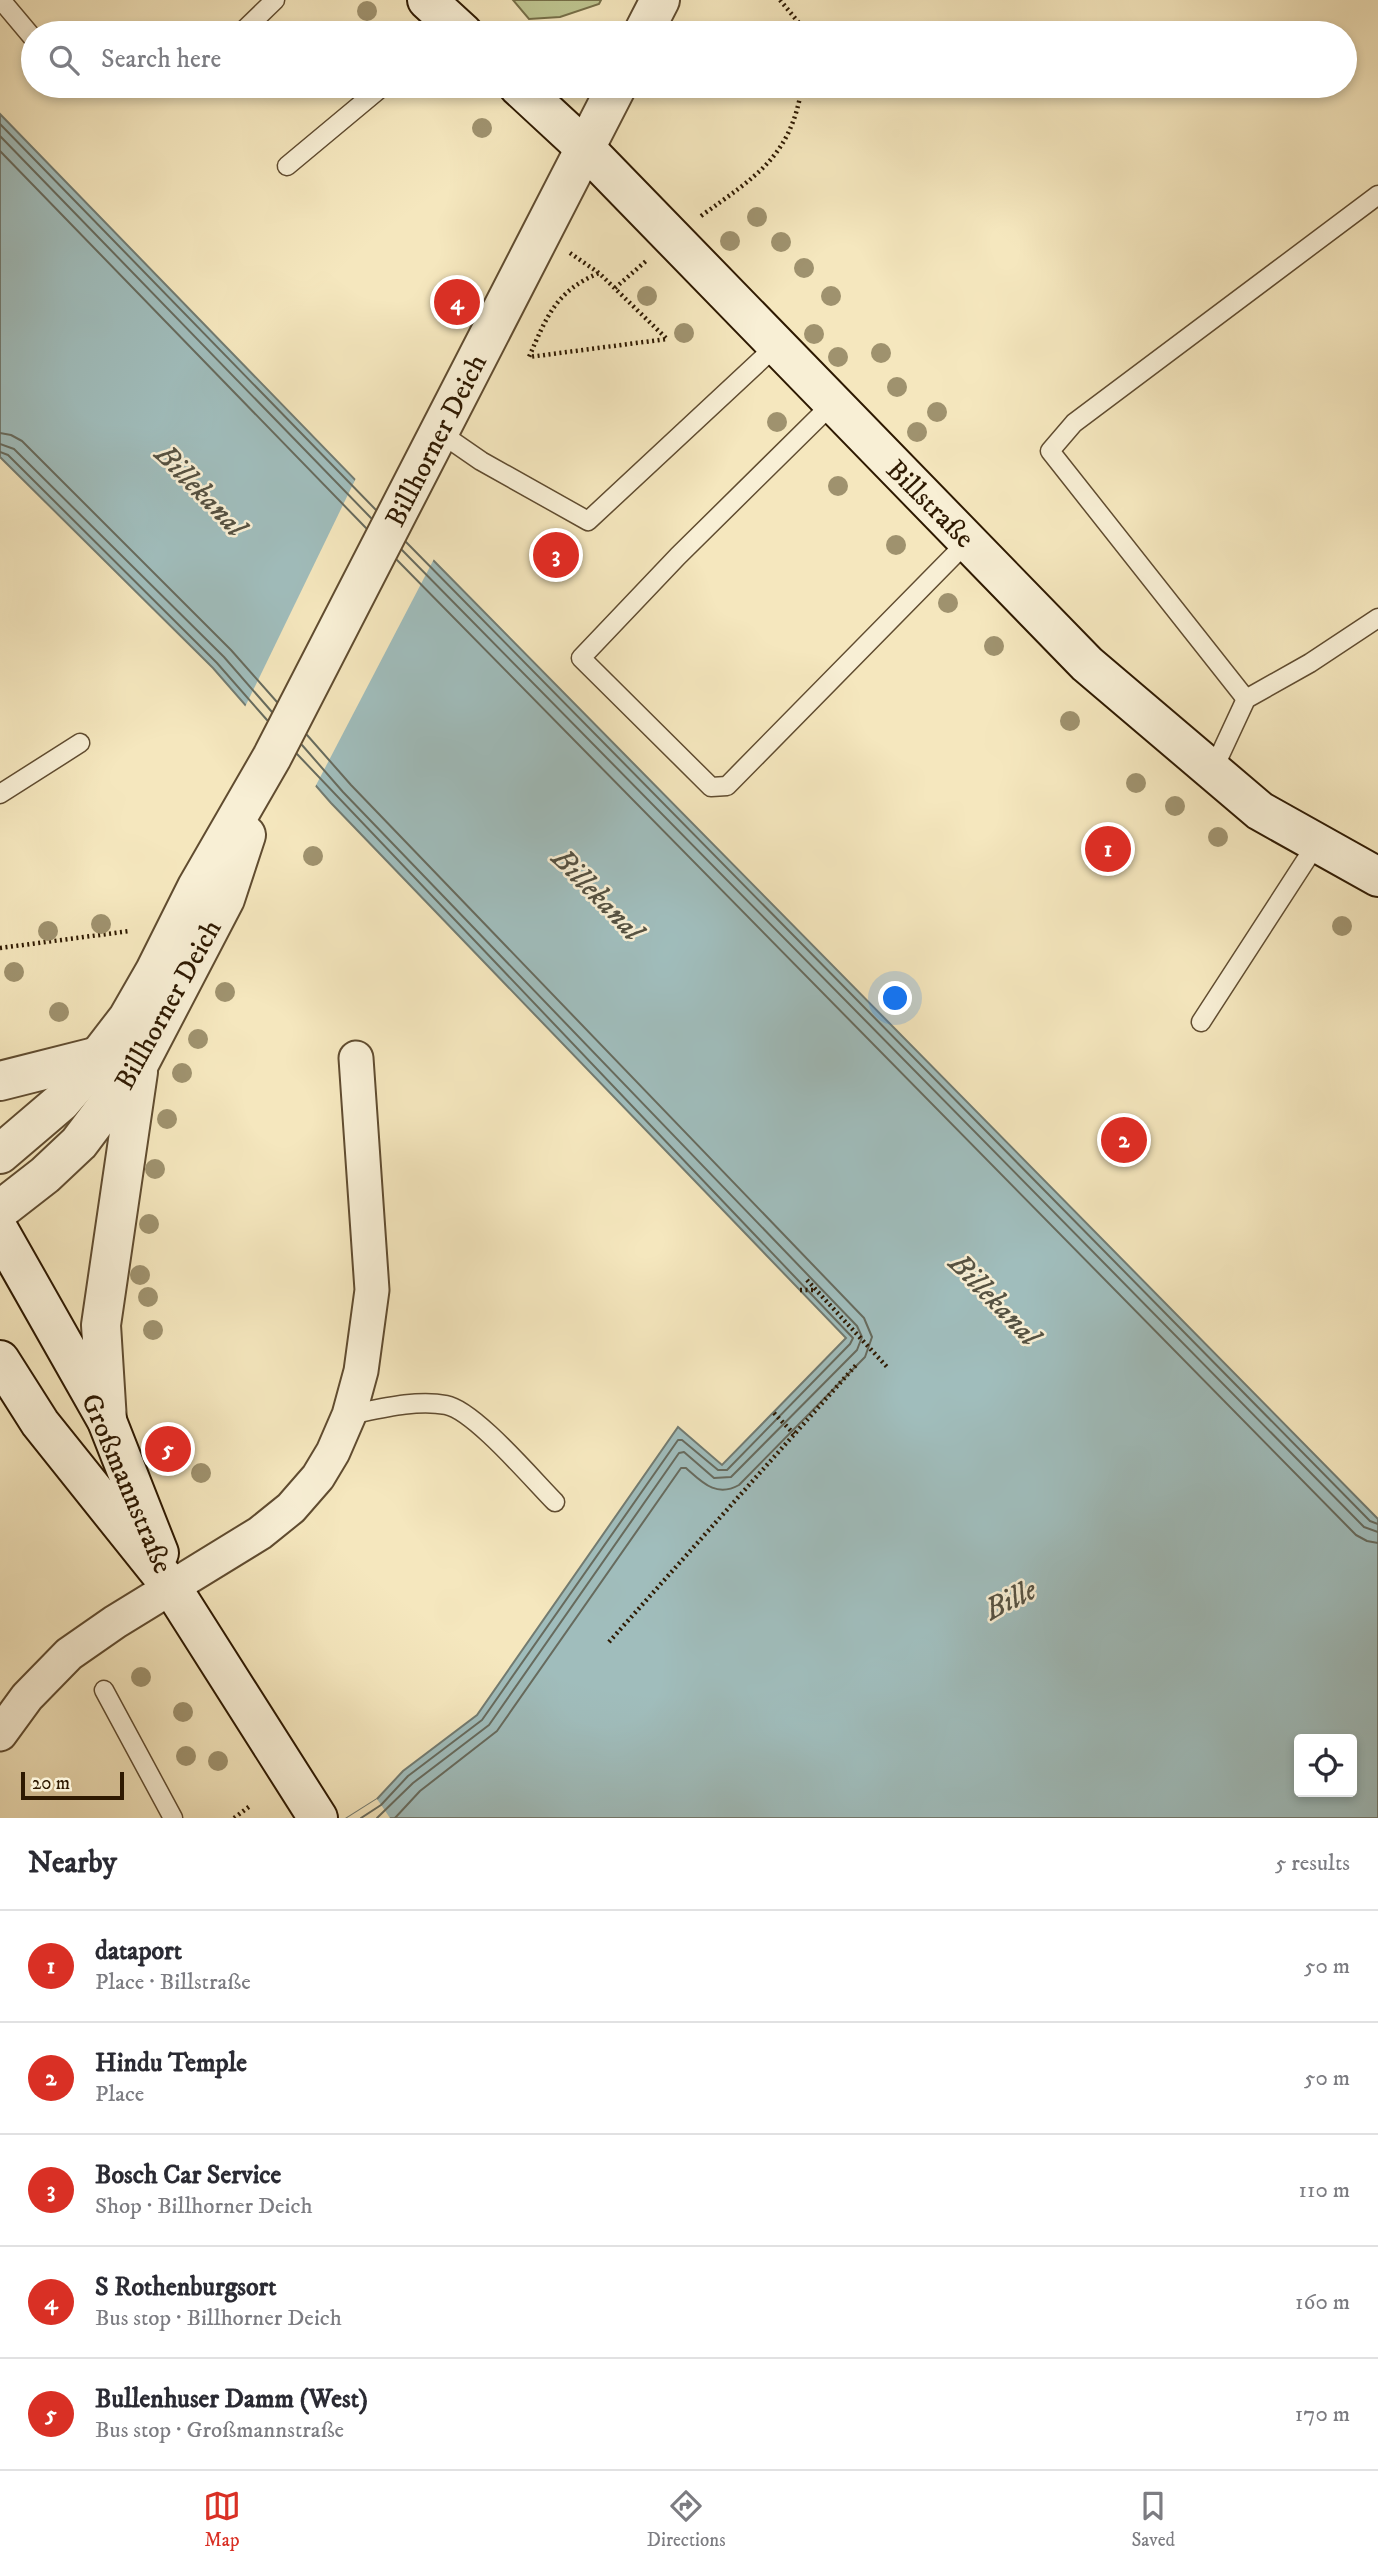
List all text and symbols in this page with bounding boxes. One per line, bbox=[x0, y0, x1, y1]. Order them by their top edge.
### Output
search box bbox=[21, 21, 1357, 98]
icon: search bbox=[45, 41, 83, 79]
text: Search here bbox=[101, 43, 221, 76]
pin: 4 bbox=[434, 276, 480, 328]
street label: Billhorner Deich bbox=[378, 348, 495, 533]
water label: Billekanal bbox=[146, 436, 255, 548]
street label: Billstraße bbox=[878, 453, 981, 556]
pin: 3 bbox=[533, 529, 579, 581]
pin: 1 bbox=[1085, 823, 1131, 875]
water label: Billekanal bbox=[543, 840, 652, 952]
street label: Billhorner Deich bbox=[107, 913, 230, 1096]
your location bbox=[878, 981, 912, 1015]
pin: 2 bbox=[1101, 1114, 1147, 1166]
water label: Billekanal bbox=[940, 1245, 1049, 1357]
street label: Großmannstraße bbox=[73, 1388, 180, 1579]
pin: 5 bbox=[145, 1423, 191, 1475]
water label: Bille bbox=[978, 1571, 1044, 1629]
map controls bbox=[1294, 1734, 1357, 1797]
button: locate bbox=[1294, 1734, 1357, 1797]
scale bar bbox=[21, 1769, 124, 1801]
text: 20 m bbox=[32, 1772, 70, 1795]
text: Nearby bbox=[28, 1845, 117, 1882]
text: 5 results bbox=[1275, 1849, 1350, 1878]
text: dataport bbox=[95, 1935, 182, 1968]
text: 1 bbox=[47, 1952, 55, 1981]
text: 50 m bbox=[1304, 1952, 1350, 1981]
text: Place · Billstraße bbox=[95, 1968, 251, 1997]
text: Hindu Temple bbox=[95, 2047, 247, 2080]
text: 2 bbox=[45, 2064, 57, 2093]
text: 50 m bbox=[1304, 2064, 1350, 2093]
text: Place bbox=[95, 2080, 144, 2109]
text: Bosch Car Service bbox=[95, 2159, 281, 2192]
text: 3 bbox=[47, 2176, 55, 2205]
text: 110 m bbox=[1299, 2176, 1350, 2205]
text: Shop · Billhorner Deich bbox=[95, 2192, 313, 2221]
text: S Rothenburgsort bbox=[95, 2271, 277, 2304]
text: 4 bbox=[44, 2288, 58, 2317]
text: 160 m bbox=[1295, 2288, 1350, 2317]
text: Bus stop · Billhorner Deich bbox=[95, 2304, 342, 2333]
text: Bullenhuser Damm (West) bbox=[95, 2383, 368, 2416]
text: 5 bbox=[45, 2400, 57, 2429]
text: 170 m bbox=[1295, 2400, 1350, 2429]
text: Bus stop · Großmannstraße bbox=[95, 2416, 344, 2445]
tab: Map bbox=[203, 2487, 241, 2552]
tab: Directions bbox=[647, 2487, 726, 2552]
tab: Saved bbox=[1131, 2487, 1175, 2552]

